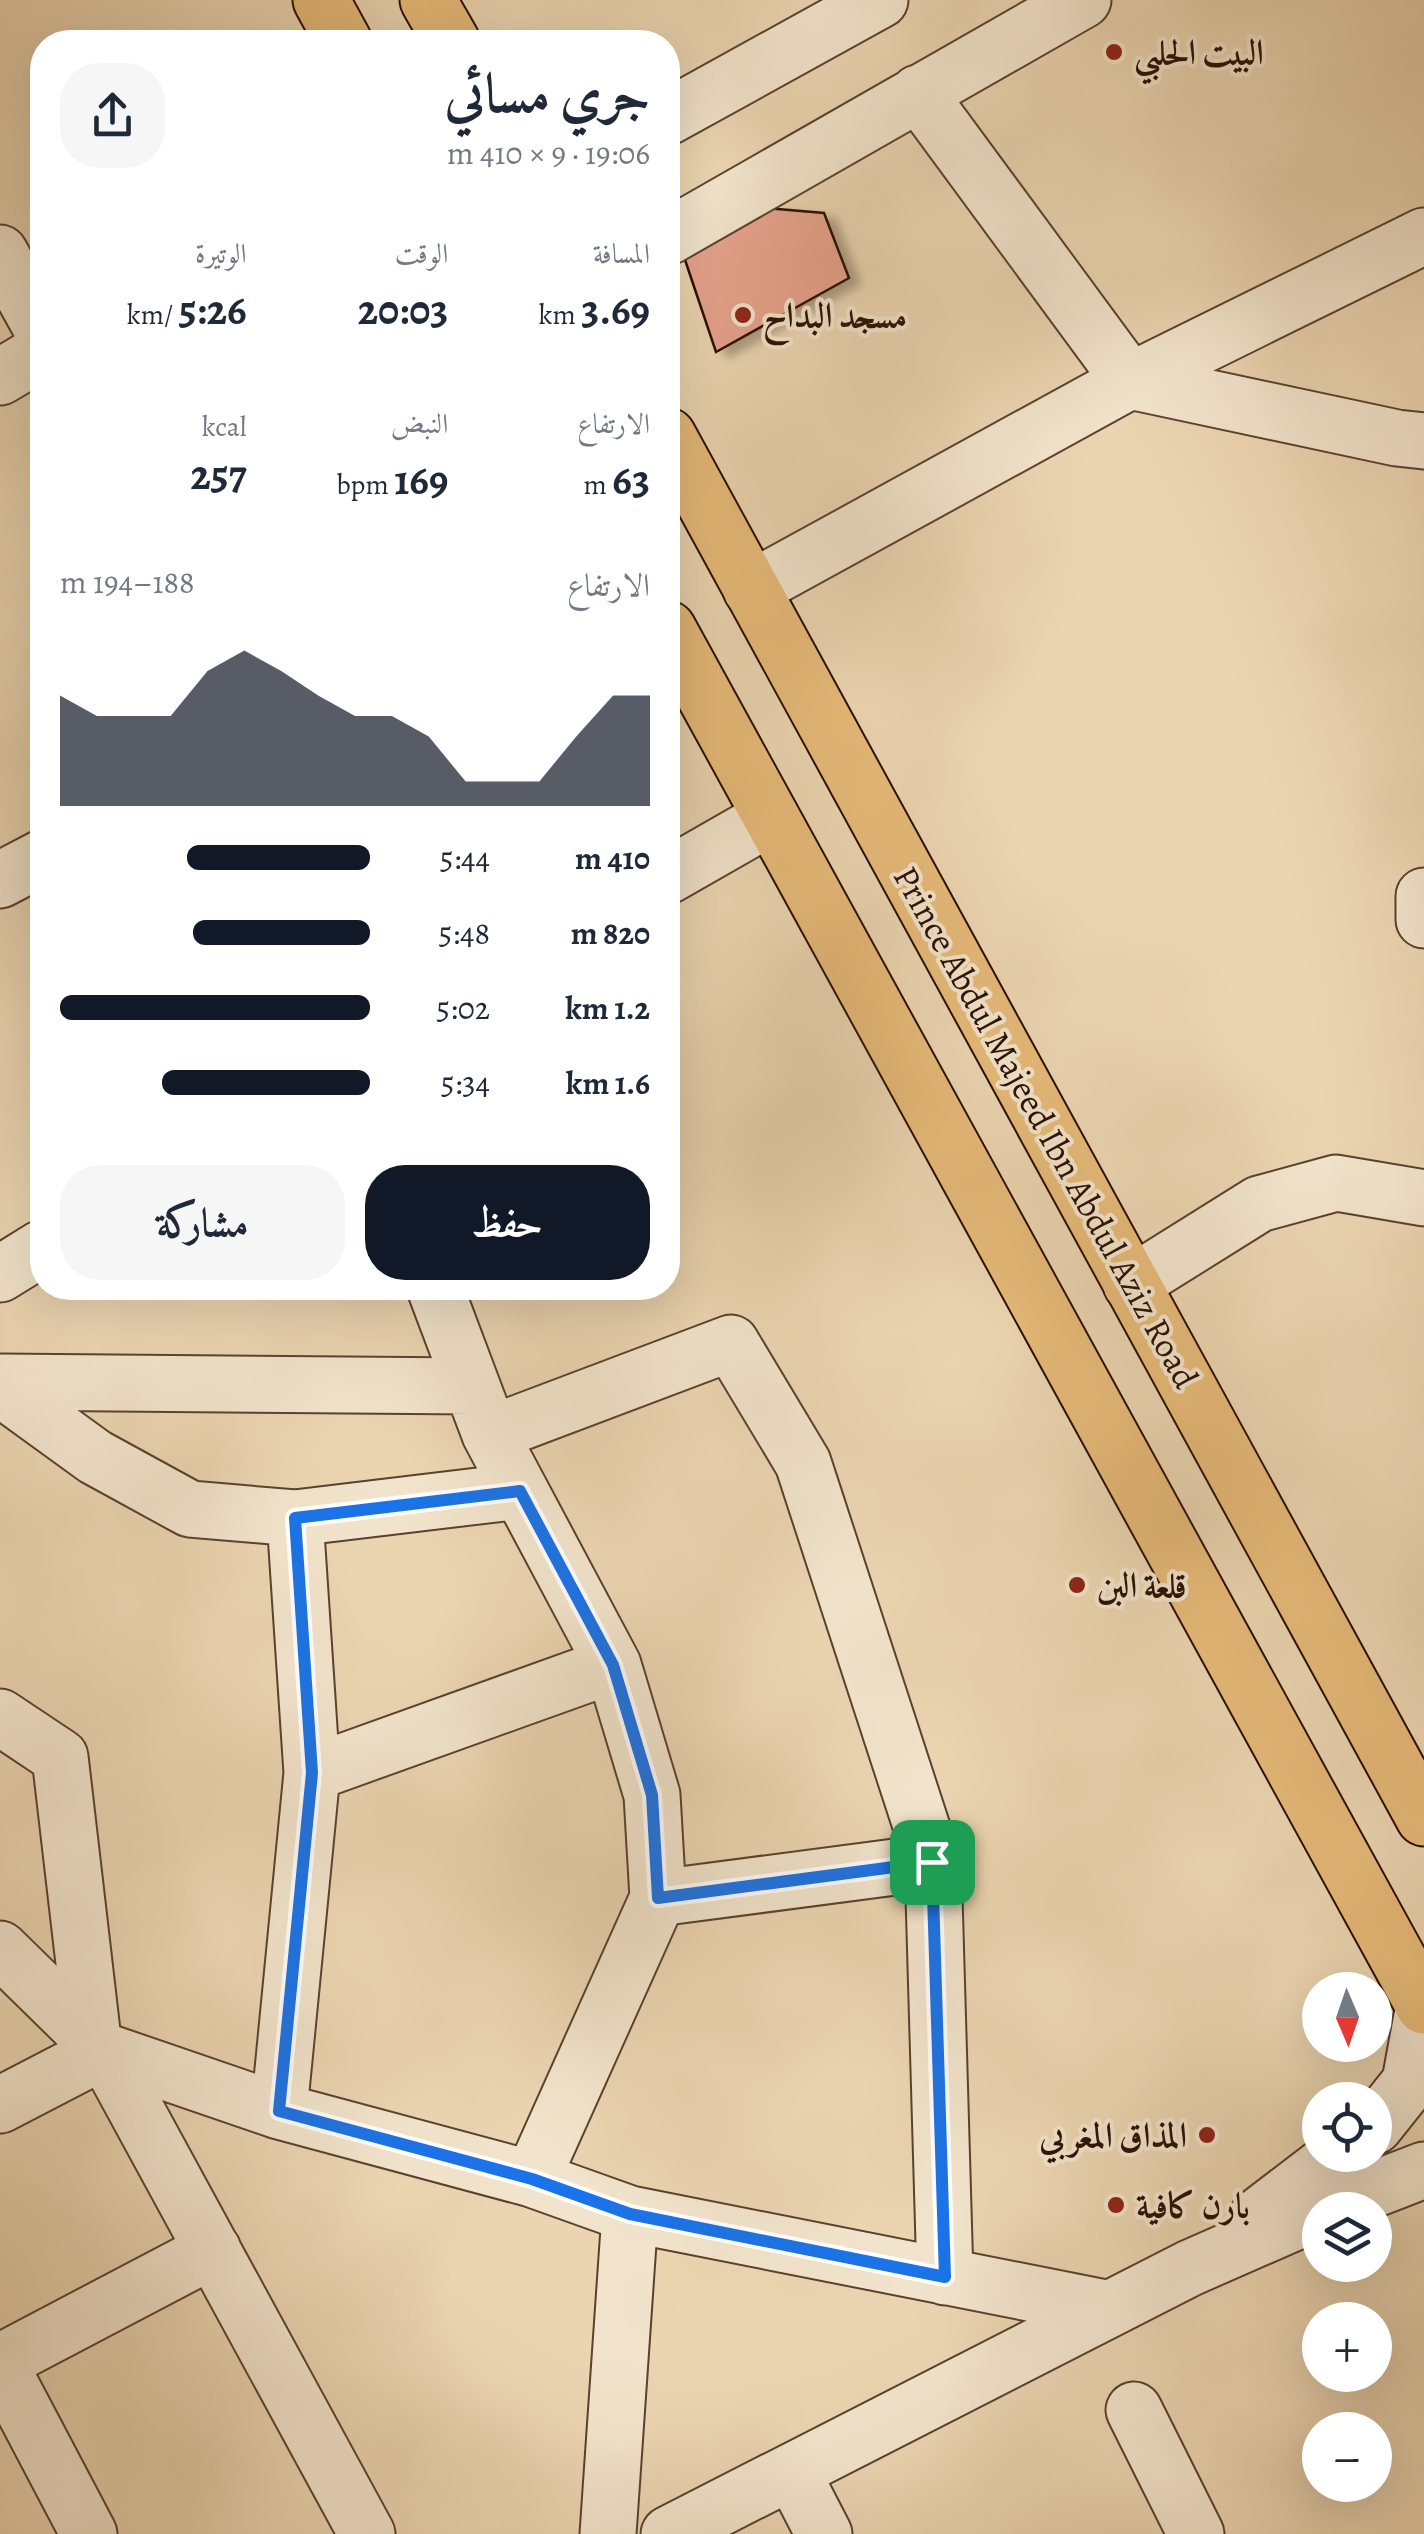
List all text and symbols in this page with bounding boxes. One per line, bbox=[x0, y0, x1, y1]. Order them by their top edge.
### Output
place label: البيت الحلبي bbox=[1134, 28, 1264, 85]
marker: البيت الحلبي bbox=[1103, 41, 1125, 63]
text: جري مسائي bbox=[445, 56, 650, 131]
button: share bbox=[60, 63, 165, 168]
text: 19:06 · 9 × 410 m bbox=[447, 131, 650, 175]
text: الوتيرة bbox=[195, 235, 247, 273]
text: الوقت bbox=[395, 235, 448, 273]
text: المسافة bbox=[593, 235, 650, 273]
text: 5:26 bbox=[179, 281, 247, 338]
text: 20:03 bbox=[358, 281, 448, 338]
text: 3.69 bbox=[581, 281, 650, 338]
place label: مسجد البداح bbox=[763, 291, 907, 347]
text: /km bbox=[127, 296, 179, 334]
text: km bbox=[539, 296, 581, 334]
marker: مسجد البداح bbox=[732, 304, 754, 326]
text: النبض bbox=[391, 405, 448, 443]
text: الارتفاع bbox=[577, 405, 650, 443]
text: kcal bbox=[202, 408, 247, 446]
text: 257 bbox=[191, 446, 247, 503]
text: 169 bbox=[394, 451, 448, 508]
text: 63 bbox=[612, 451, 650, 508]
text: bpm bbox=[336, 466, 394, 504]
text: m bbox=[583, 466, 612, 504]
text: 188–194 m bbox=[60, 560, 194, 604]
text: الارتفاع bbox=[567, 563, 650, 607]
text: 5:44 bbox=[440, 836, 490, 880]
text: 410 m bbox=[575, 836, 650, 880]
street label: Prince Abdul Majeed Ibn Abdul Aziz Road bbox=[882, 857, 1210, 1397]
text: 5:48 bbox=[439, 911, 490, 955]
text: 820 m bbox=[571, 911, 650, 955]
text: 5:02 bbox=[436, 986, 490, 1030]
text: 1.2 km bbox=[565, 986, 650, 1030]
text: 5:34 bbox=[441, 1061, 490, 1105]
text: 1.6 km bbox=[566, 1061, 650, 1105]
button: مشاركة bbox=[60, 1165, 345, 1280]
button: حفظ bbox=[365, 1165, 650, 1280]
place label: قلعة البن bbox=[1097, 1561, 1187, 1609]
marker: قلعة البن bbox=[1066, 1574, 1088, 1596]
pin bbox=[890, 1820, 975, 1905]
icon: arrive bbox=[905, 1835, 960, 1890]
north arrow bbox=[1302, 1972, 1392, 2062]
map controls bbox=[1302, 1972, 1392, 2502]
button: locate bbox=[1302, 2082, 1392, 2172]
place label: المذاق المغربي bbox=[1038, 2111, 1187, 2164]
marker: المذاق المغربي bbox=[1196, 2124, 1218, 2146]
place label: بارن كافية bbox=[1136, 2181, 1250, 2229]
button: layers bbox=[1302, 2192, 1392, 2282]
marker: بارن كافية bbox=[1105, 2194, 1127, 2216]
button: + bbox=[1302, 2302, 1392, 2392]
button: − bbox=[1302, 2412, 1392, 2502]

